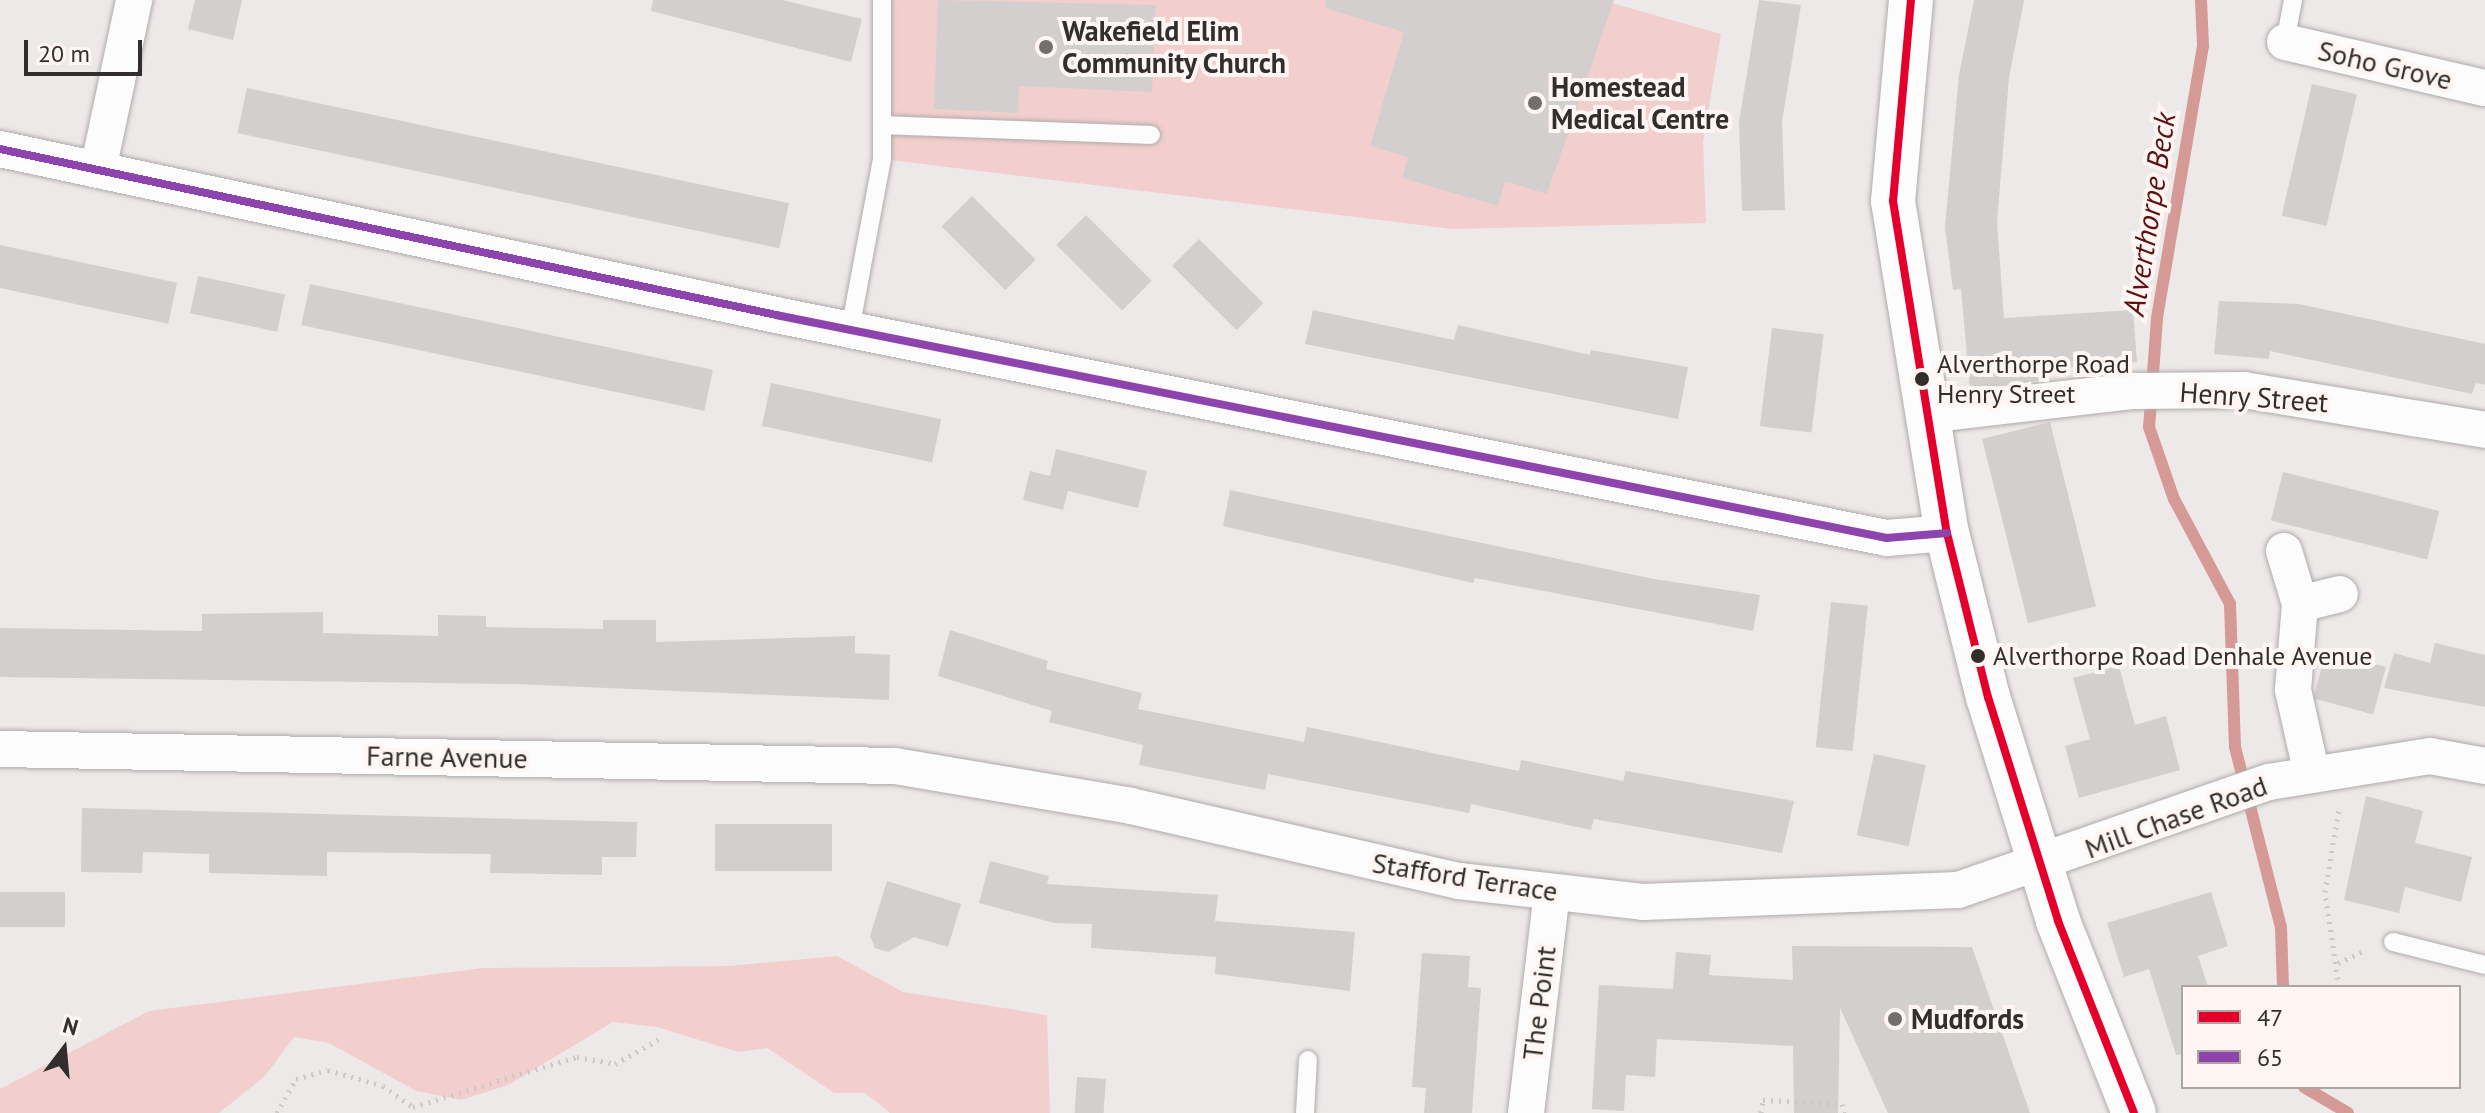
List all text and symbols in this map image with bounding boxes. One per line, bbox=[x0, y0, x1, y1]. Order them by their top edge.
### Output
place label: Wakefield Elim Community Church bbox=[1062, 14, 1287, 80]
scale bar bbox=[28, 24, 146, 74]
street label: Soho Grove bbox=[2315, 33, 2455, 97]
text: 20 m bbox=[38, 38, 90, 69]
marker: Wakefield Elim Community Church bbox=[1037, 38, 1055, 56]
place label: Homestead Medical Centre bbox=[1551, 70, 1730, 136]
marker: Homestead Medical Centre bbox=[1526, 94, 1544, 112]
water label: Alverthorpe Beck bbox=[2115, 110, 2183, 318]
place label: Alverthorpe Road Henry Street bbox=[1937, 348, 2130, 410]
marker: Alverthorpe Road Henry Street bbox=[1914, 371, 1930, 387]
street label: Henry Street bbox=[2178, 375, 2330, 419]
place label: Alverthorpe Road Denhale Avenue bbox=[1993, 640, 2373, 672]
marker: Alverthorpe Road Denhale Avenue bbox=[1970, 648, 1986, 664]
street label: Farne Avenue bbox=[366, 739, 528, 775]
street label: Mill Chase Road bbox=[2080, 768, 2272, 866]
street label: Stafford Terrace bbox=[1369, 846, 1561, 908]
street label: The Point bbox=[1515, 944, 1563, 1062]
legend bbox=[2181, 985, 2461, 1089]
place label: Mudfords bbox=[1911, 1002, 2024, 1036]
text: 47 bbox=[2257, 1002, 2283, 1033]
north arrow bbox=[24, 1009, 104, 1089]
text: N bbox=[60, 1010, 81, 1041]
marker: Mudfords bbox=[1886, 1010, 1904, 1028]
text: 65 bbox=[2257, 1042, 2283, 1073]

